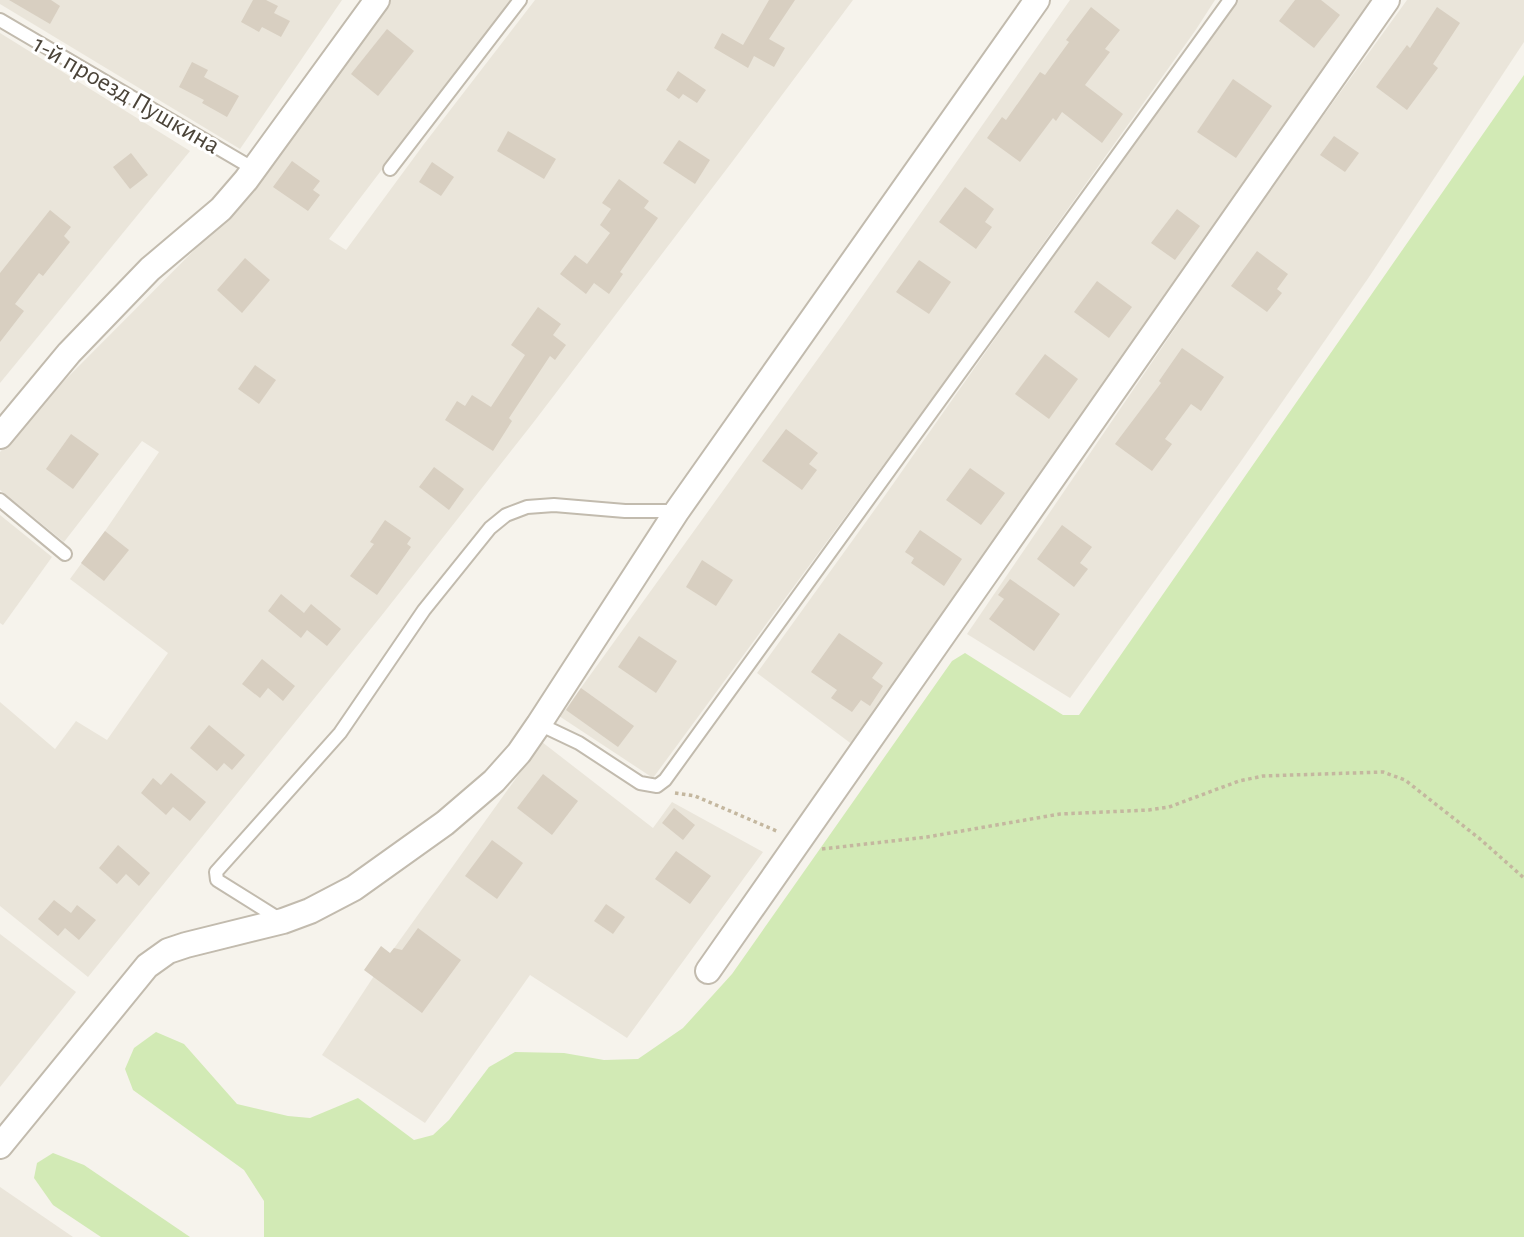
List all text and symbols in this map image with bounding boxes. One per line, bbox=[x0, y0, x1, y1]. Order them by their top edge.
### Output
street label: 1-й проезд Пушкина bbox=[29, 31, 224, 159]

